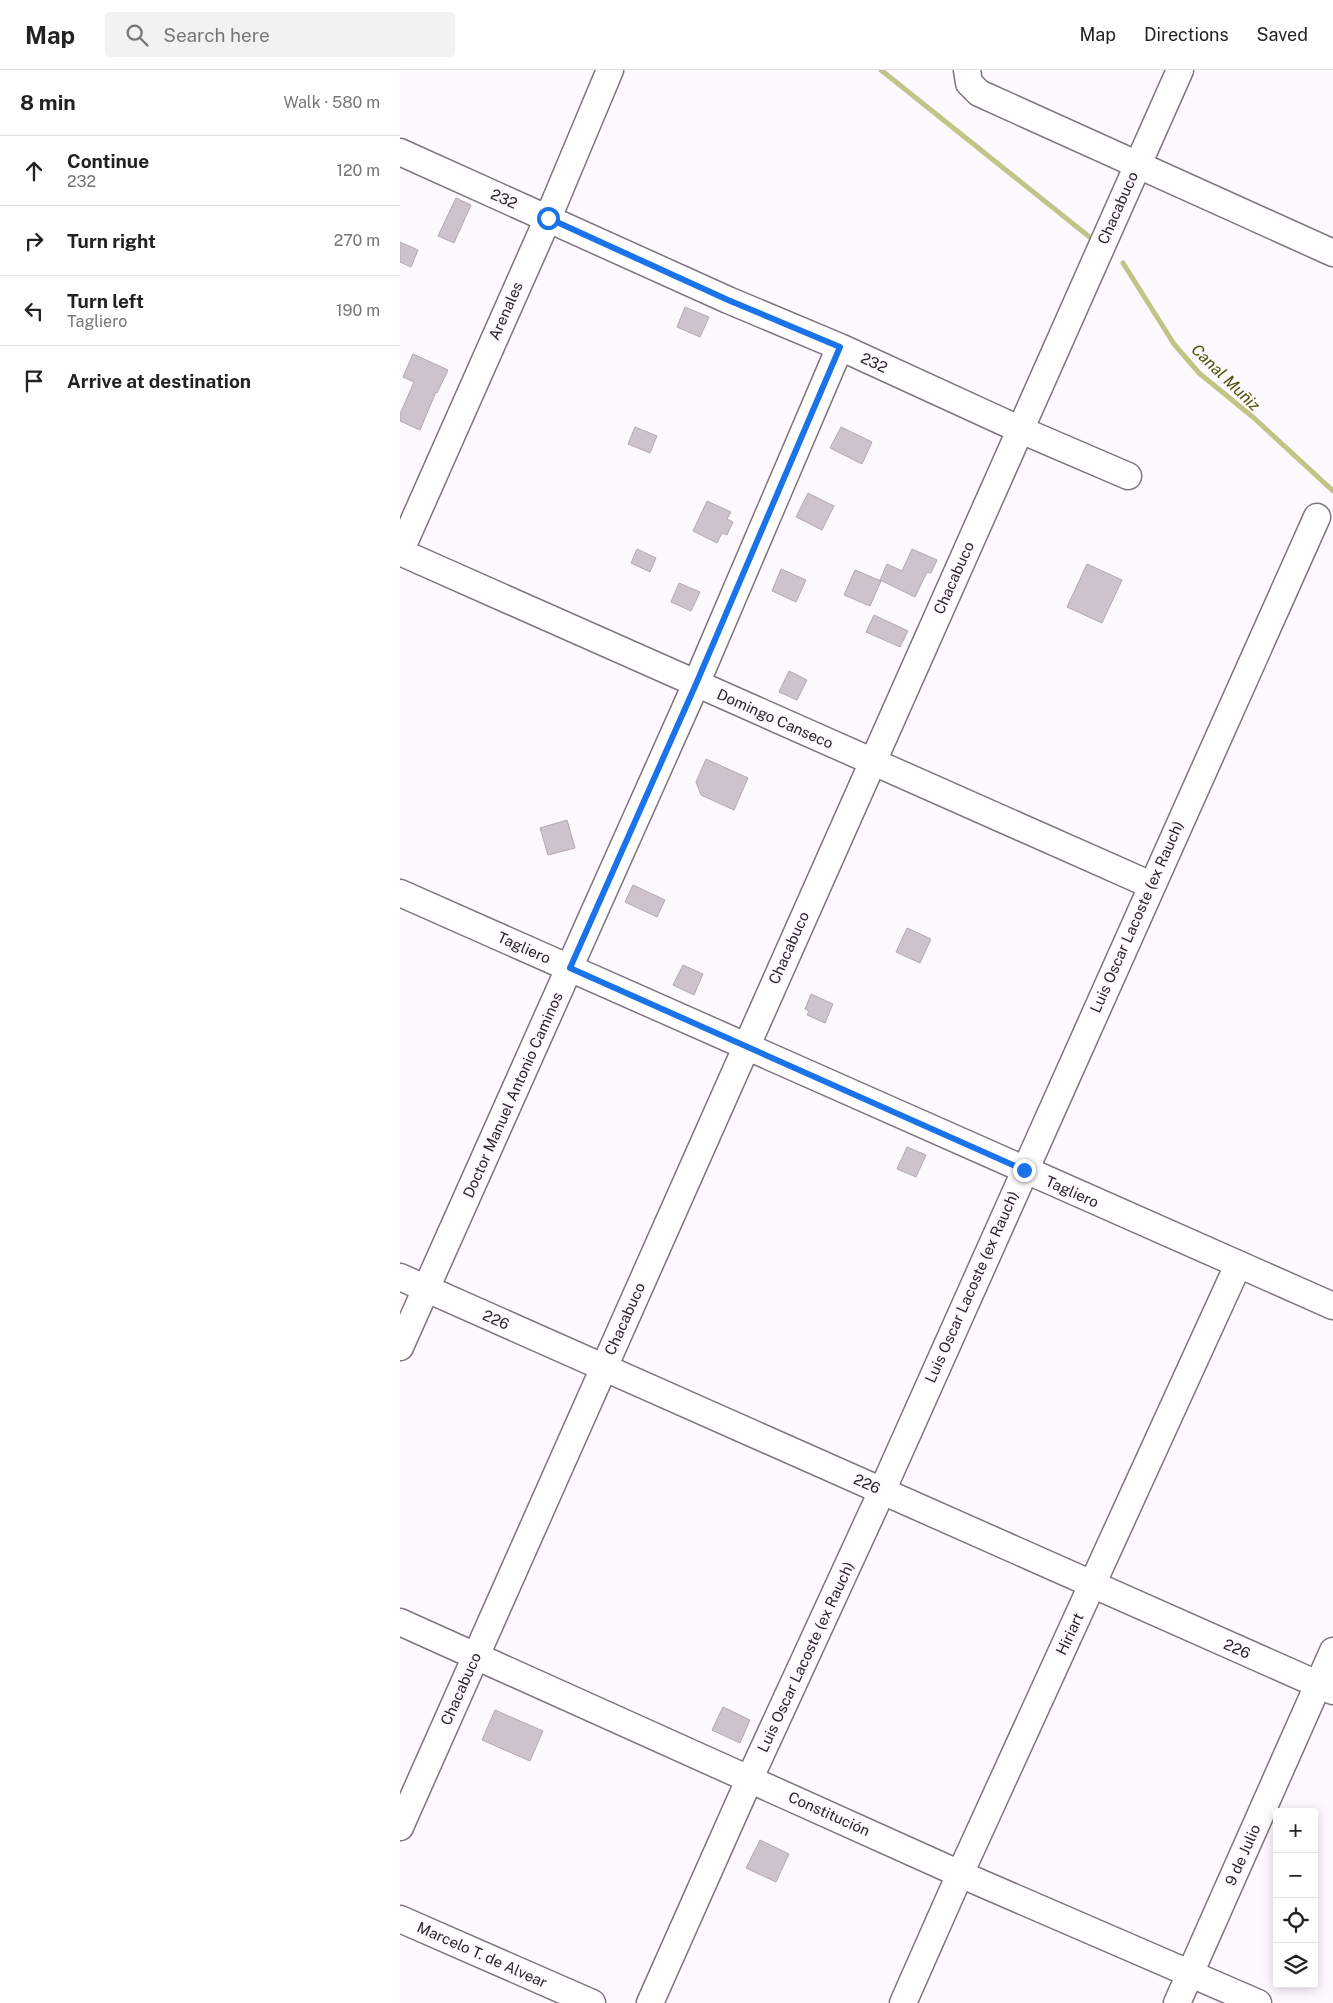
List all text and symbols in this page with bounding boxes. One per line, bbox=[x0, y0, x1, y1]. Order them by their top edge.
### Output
search box bbox=[105, 12, 455, 57]
text: Map bbox=[25, 21, 75, 49]
icon: search bbox=[123, 21, 151, 49]
text: Search here bbox=[163, 24, 270, 46]
text: Map bbox=[1079, 24, 1116, 45]
text: Directions bbox=[1144, 24, 1229, 45]
text: Saved bbox=[1257, 24, 1308, 45]
text: 8 min bbox=[20, 90, 76, 115]
text: Walk · 580 m bbox=[283, 93, 380, 112]
text: Continue bbox=[67, 150, 149, 172]
icon: ahead bbox=[20, 157, 48, 185]
text: 120 m bbox=[336, 161, 380, 180]
street label: Chacabuco bbox=[1094, 169, 1141, 247]
text: 232 bbox=[67, 172, 96, 191]
street label: 232 bbox=[488, 185, 520, 212]
route start bbox=[537, 207, 560, 230]
icon: right bbox=[20, 227, 48, 255]
text: Turn right bbox=[67, 230, 156, 252]
text: 270 m bbox=[334, 231, 380, 250]
street label: Arenales bbox=[485, 279, 526, 343]
text: Turn left bbox=[67, 290, 144, 312]
icon: left bbox=[20, 297, 48, 325]
text: 190 m bbox=[336, 301, 380, 320]
text: Tagliero bbox=[67, 312, 127, 331]
water label: Canal Muñiz bbox=[1187, 340, 1264, 415]
street label: 232 bbox=[858, 349, 890, 376]
icon: arrive bbox=[20, 367, 48, 395]
text: Arrive at destination bbox=[67, 370, 251, 392]
street label: Chacabuco bbox=[930, 539, 977, 617]
street label: Domingo Canseco bbox=[715, 685, 836, 752]
street label: Luis Oscar Lacoste (ex Rauch) bbox=[1086, 818, 1187, 1015]
street label: Chacabuco bbox=[765, 909, 812, 987]
street label: Tagliero bbox=[495, 928, 553, 967]
street label: Doctor Manuel Antonio Caminos bbox=[459, 989, 566, 1200]
route end bbox=[1013, 1159, 1036, 1182]
street label: Tagliero bbox=[1043, 1172, 1101, 1211]
street label: Luis Oscar Lacoste (ex Rauch) bbox=[921, 1188, 1022, 1385]
street label: Chacabuco bbox=[601, 1280, 648, 1358]
street label: 226 bbox=[480, 1306, 512, 1333]
street label: 226 bbox=[851, 1470, 883, 1497]
street label: Luis Oscar Lacoste (ex Rauch) bbox=[754, 1559, 857, 1755]
street label: Hiriart bbox=[1052, 1610, 1087, 1658]
street label: 226 bbox=[1221, 1635, 1253, 1662]
street label: Chacabuco bbox=[437, 1650, 484, 1728]
street label: Constitución bbox=[786, 1788, 873, 1839]
map controls bbox=[1273, 1808, 1318, 1988]
button: + bbox=[1273, 1808, 1318, 1853]
street label: 9 de Julio bbox=[1222, 1822, 1264, 1888]
button: − bbox=[1273, 1853, 1318, 1898]
button: locate bbox=[1273, 1898, 1318, 1943]
street label: Marcelo T. de Alvear bbox=[415, 1918, 550, 1991]
button: layers bbox=[1273, 1943, 1318, 1988]

